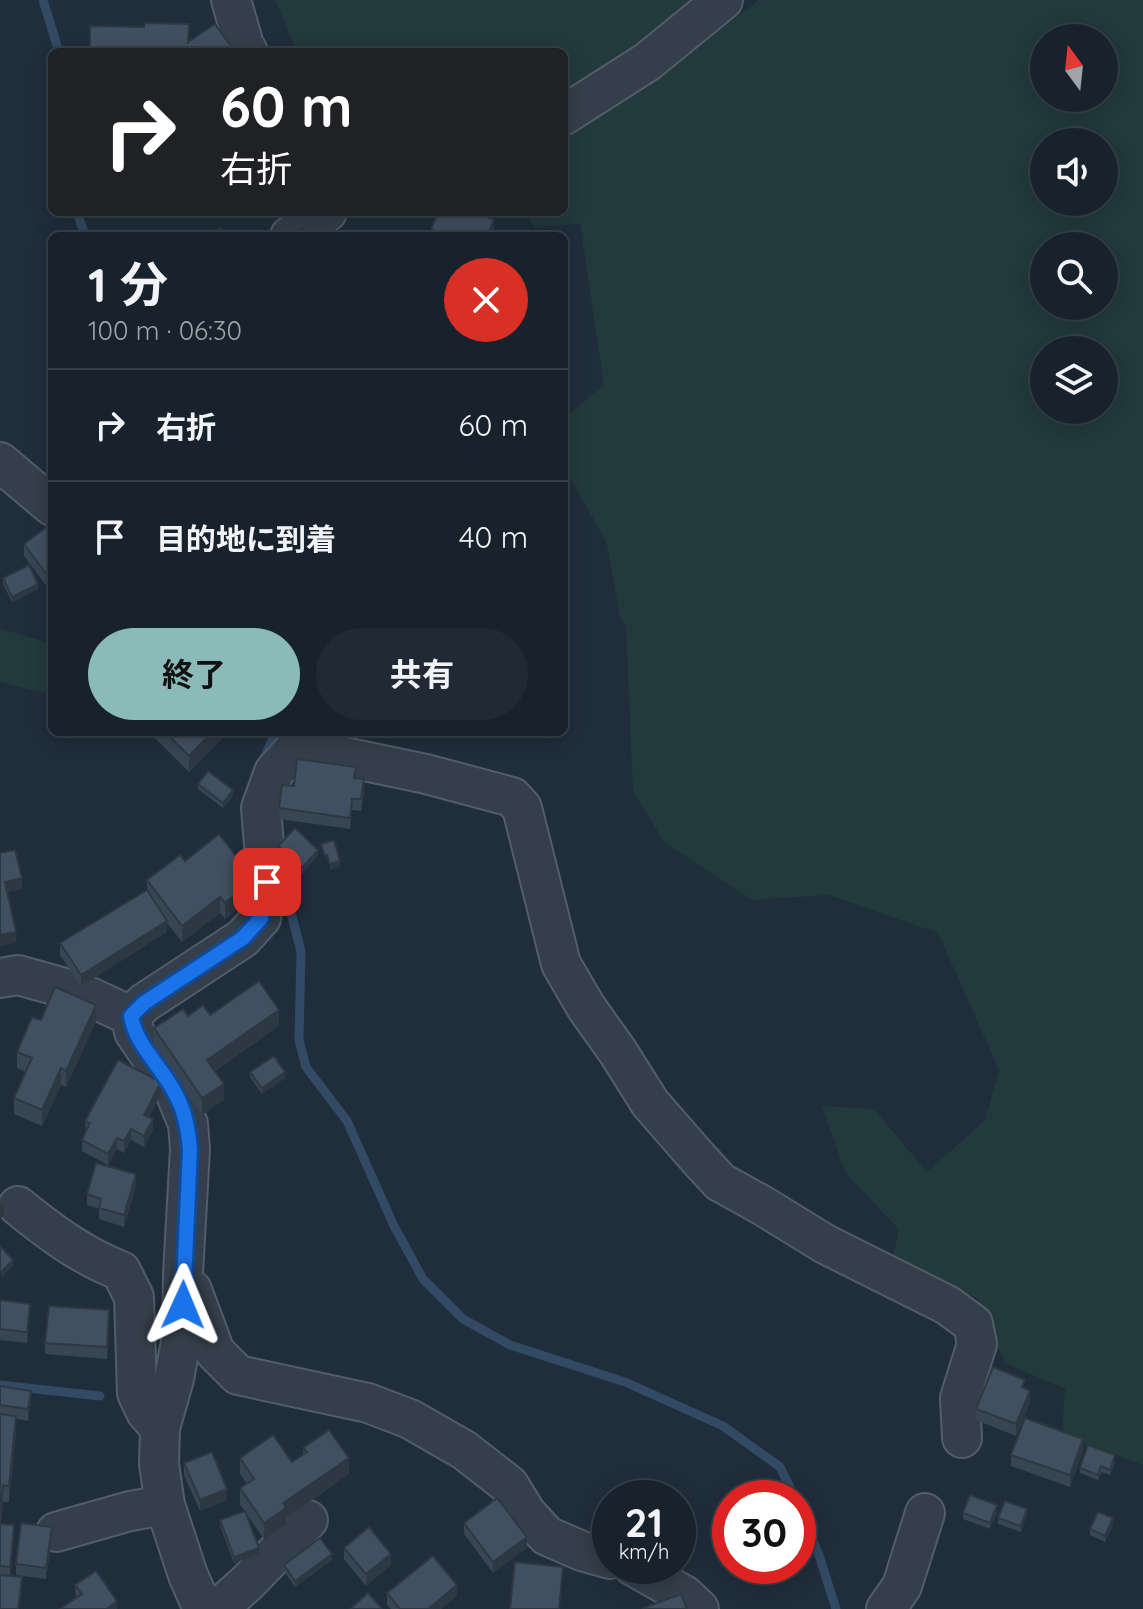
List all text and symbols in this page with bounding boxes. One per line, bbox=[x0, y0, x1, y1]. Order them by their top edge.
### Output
north arrow bbox=[1030, 24, 1118, 112]
map controls bbox=[1030, 24, 1118, 424]
text: 60 m bbox=[220, 71, 353, 141]
icon: right bbox=[88, 80, 192, 184]
button: sound bbox=[1030, 128, 1118, 216]
text: 右折 bbox=[220, 146, 292, 191]
button: search bbox=[1030, 232, 1118, 320]
text: 1 分 bbox=[88, 254, 168, 314]
button: close bbox=[444, 258, 528, 342]
text: 100 m · 06:30 bbox=[88, 314, 242, 347]
button: layers bbox=[1030, 336, 1118, 424]
icon: right bbox=[88, 403, 132, 447]
text: 60 m bbox=[458, 406, 528, 444]
text: 右折 bbox=[156, 408, 216, 446]
icon: arrive bbox=[88, 515, 132, 559]
text: 40 m bbox=[459, 518, 528, 556]
text: 目的地に到着 bbox=[156, 520, 336, 558]
button: 終了 bbox=[88, 628, 300, 720]
button: 共有 bbox=[316, 628, 528, 720]
pin bbox=[233, 848, 301, 916]
icon: arrive bbox=[245, 860, 289, 904]
position arrow bbox=[141, 1263, 225, 1347]
speed limit sign: 30 bbox=[712, 1480, 816, 1584]
text: 21 bbox=[625, 1497, 663, 1547]
text: km/h bbox=[619, 1539, 669, 1564]

